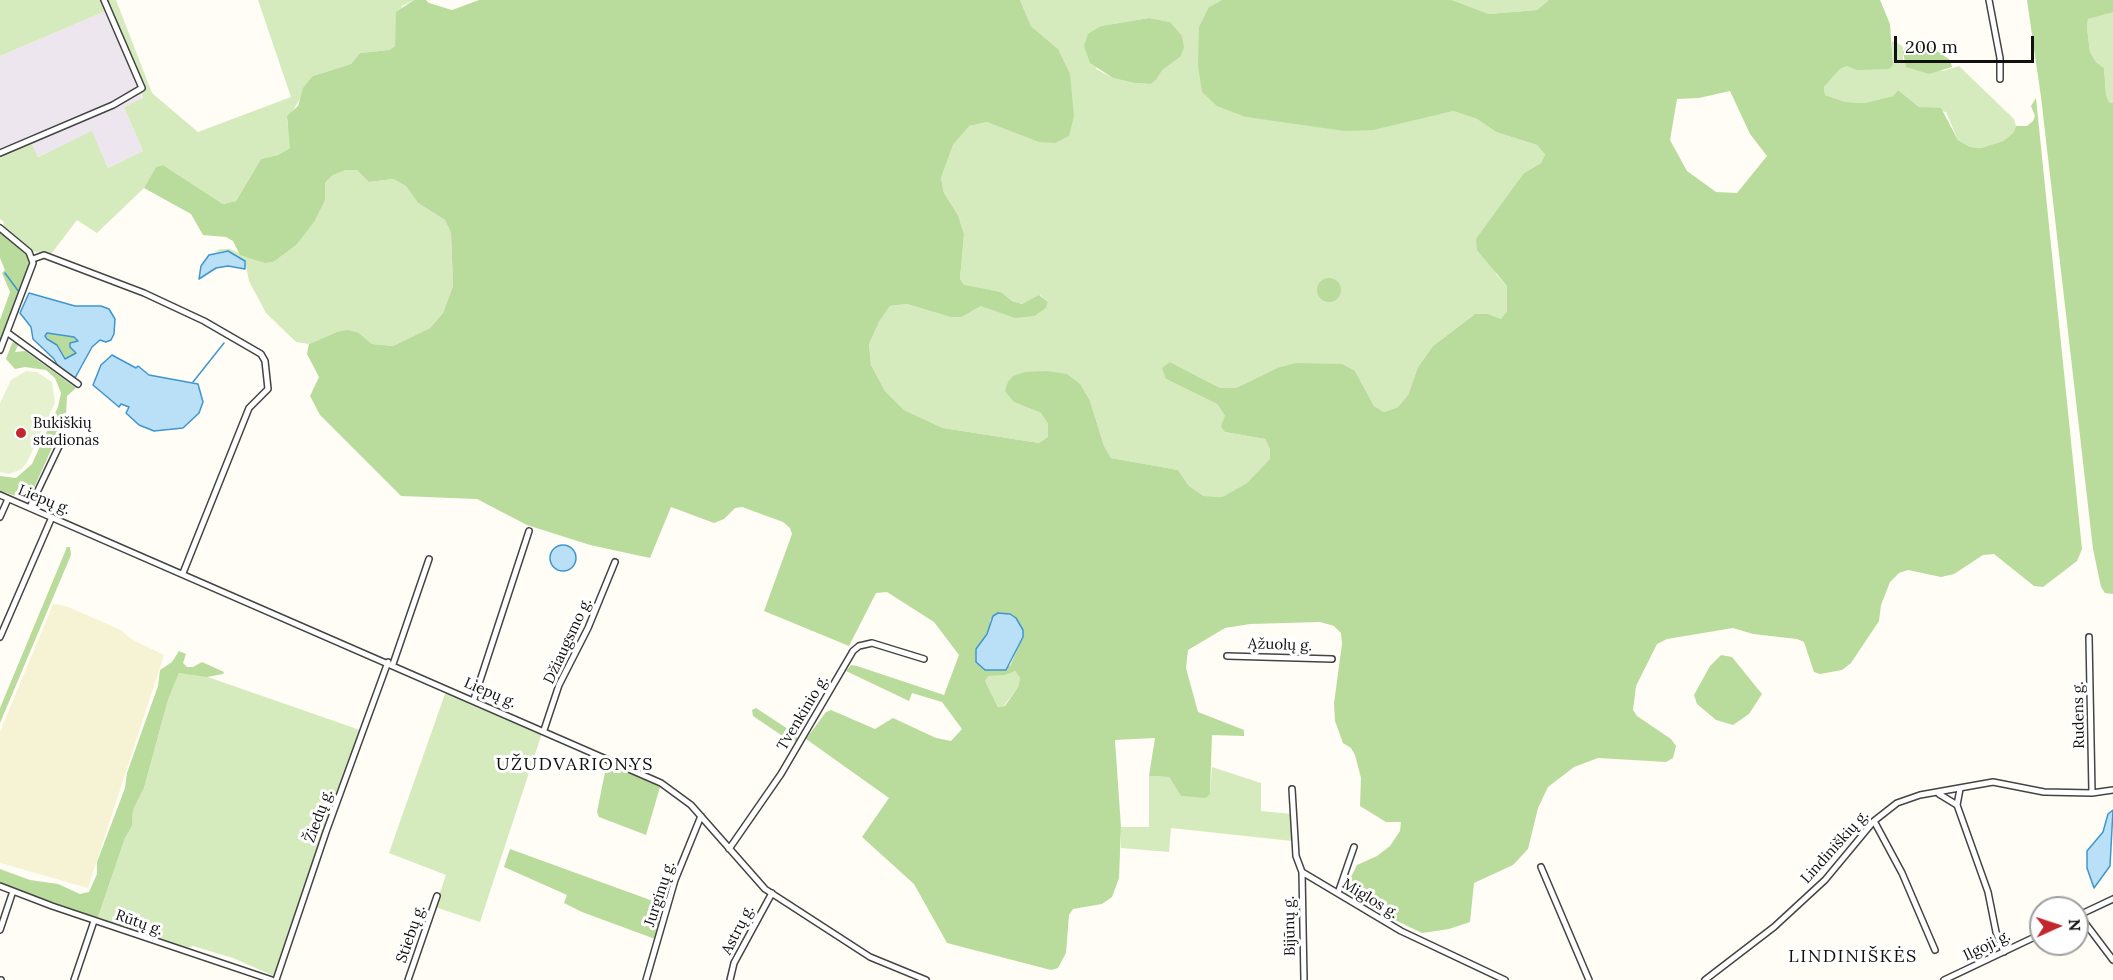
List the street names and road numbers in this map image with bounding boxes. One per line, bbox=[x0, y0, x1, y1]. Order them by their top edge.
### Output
street label: Liepų g. bbox=[15, 481, 73, 519]
street label: Džiaugsmo g. bbox=[540, 595, 596, 687]
street label: Ąžuolų g. bbox=[1248, 635, 1312, 655]
street label: Tvenkinio g. bbox=[773, 672, 833, 754]
street label: Liepų g. bbox=[461, 674, 519, 712]
street label: Rudens g. bbox=[2069, 681, 2089, 749]
street label: Žiedų g. bbox=[301, 787, 337, 845]
street label: Lindiniškių g. bbox=[1797, 807, 1873, 887]
street label: Jurginų g. bbox=[641, 859, 679, 929]
street label: Miglos g. bbox=[1339, 875, 1401, 923]
street label: Bijūnų g. bbox=[1280, 896, 1300, 956]
street label: Astrų g. bbox=[718, 902, 758, 958]
street label: Stiebų g. bbox=[393, 903, 429, 965]
street label: Rūtų g. bbox=[113, 907, 165, 939]
street label: Ilgoji g. bbox=[1961, 927, 2013, 965]

